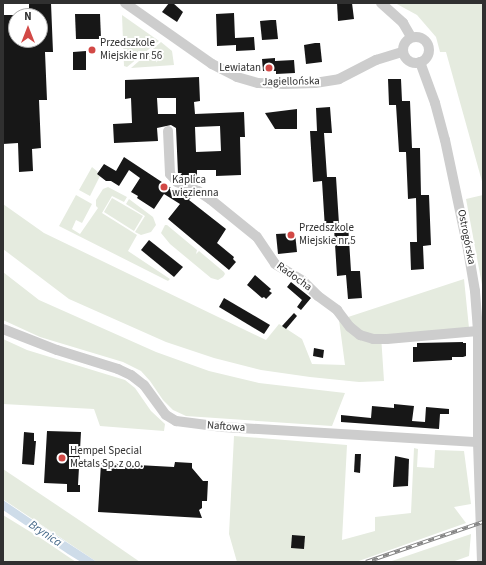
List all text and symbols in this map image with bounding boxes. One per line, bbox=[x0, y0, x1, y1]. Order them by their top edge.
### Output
north arrow bbox=[8, 8, 48, 48]
text: N bbox=[24, 9, 32, 24]
place label: Przedszkole Miejskie nr 56 bbox=[100, 37, 162, 63]
marker: Przedszkole Miejskie nr 56 bbox=[87, 45, 97, 55]
place label: Lewiatan bbox=[219, 61, 261, 75]
marker: Lewiatan bbox=[264, 63, 274, 73]
street label: Jagiellońska bbox=[262, 75, 320, 89]
place label: Kaplica więzienna bbox=[172, 174, 218, 200]
marker: Kaplica więzienna bbox=[159, 182, 169, 192]
street label: Ostrogórska bbox=[454, 208, 478, 266]
place label: Przedszkole Miejskie nr.5 bbox=[299, 222, 356, 248]
marker: Przedszkole Miejskie nr.5 bbox=[286, 230, 296, 240]
street label: Radocha bbox=[274, 260, 314, 294]
street label: Naftowa bbox=[206, 419, 246, 435]
place label: Hempel Special Metals Sp. z o.o. bbox=[70, 445, 143, 471]
marker: Hempel Special Metals Sp. z o.o. bbox=[57, 453, 67, 463]
water label: Brynica bbox=[26, 518, 64, 550]

